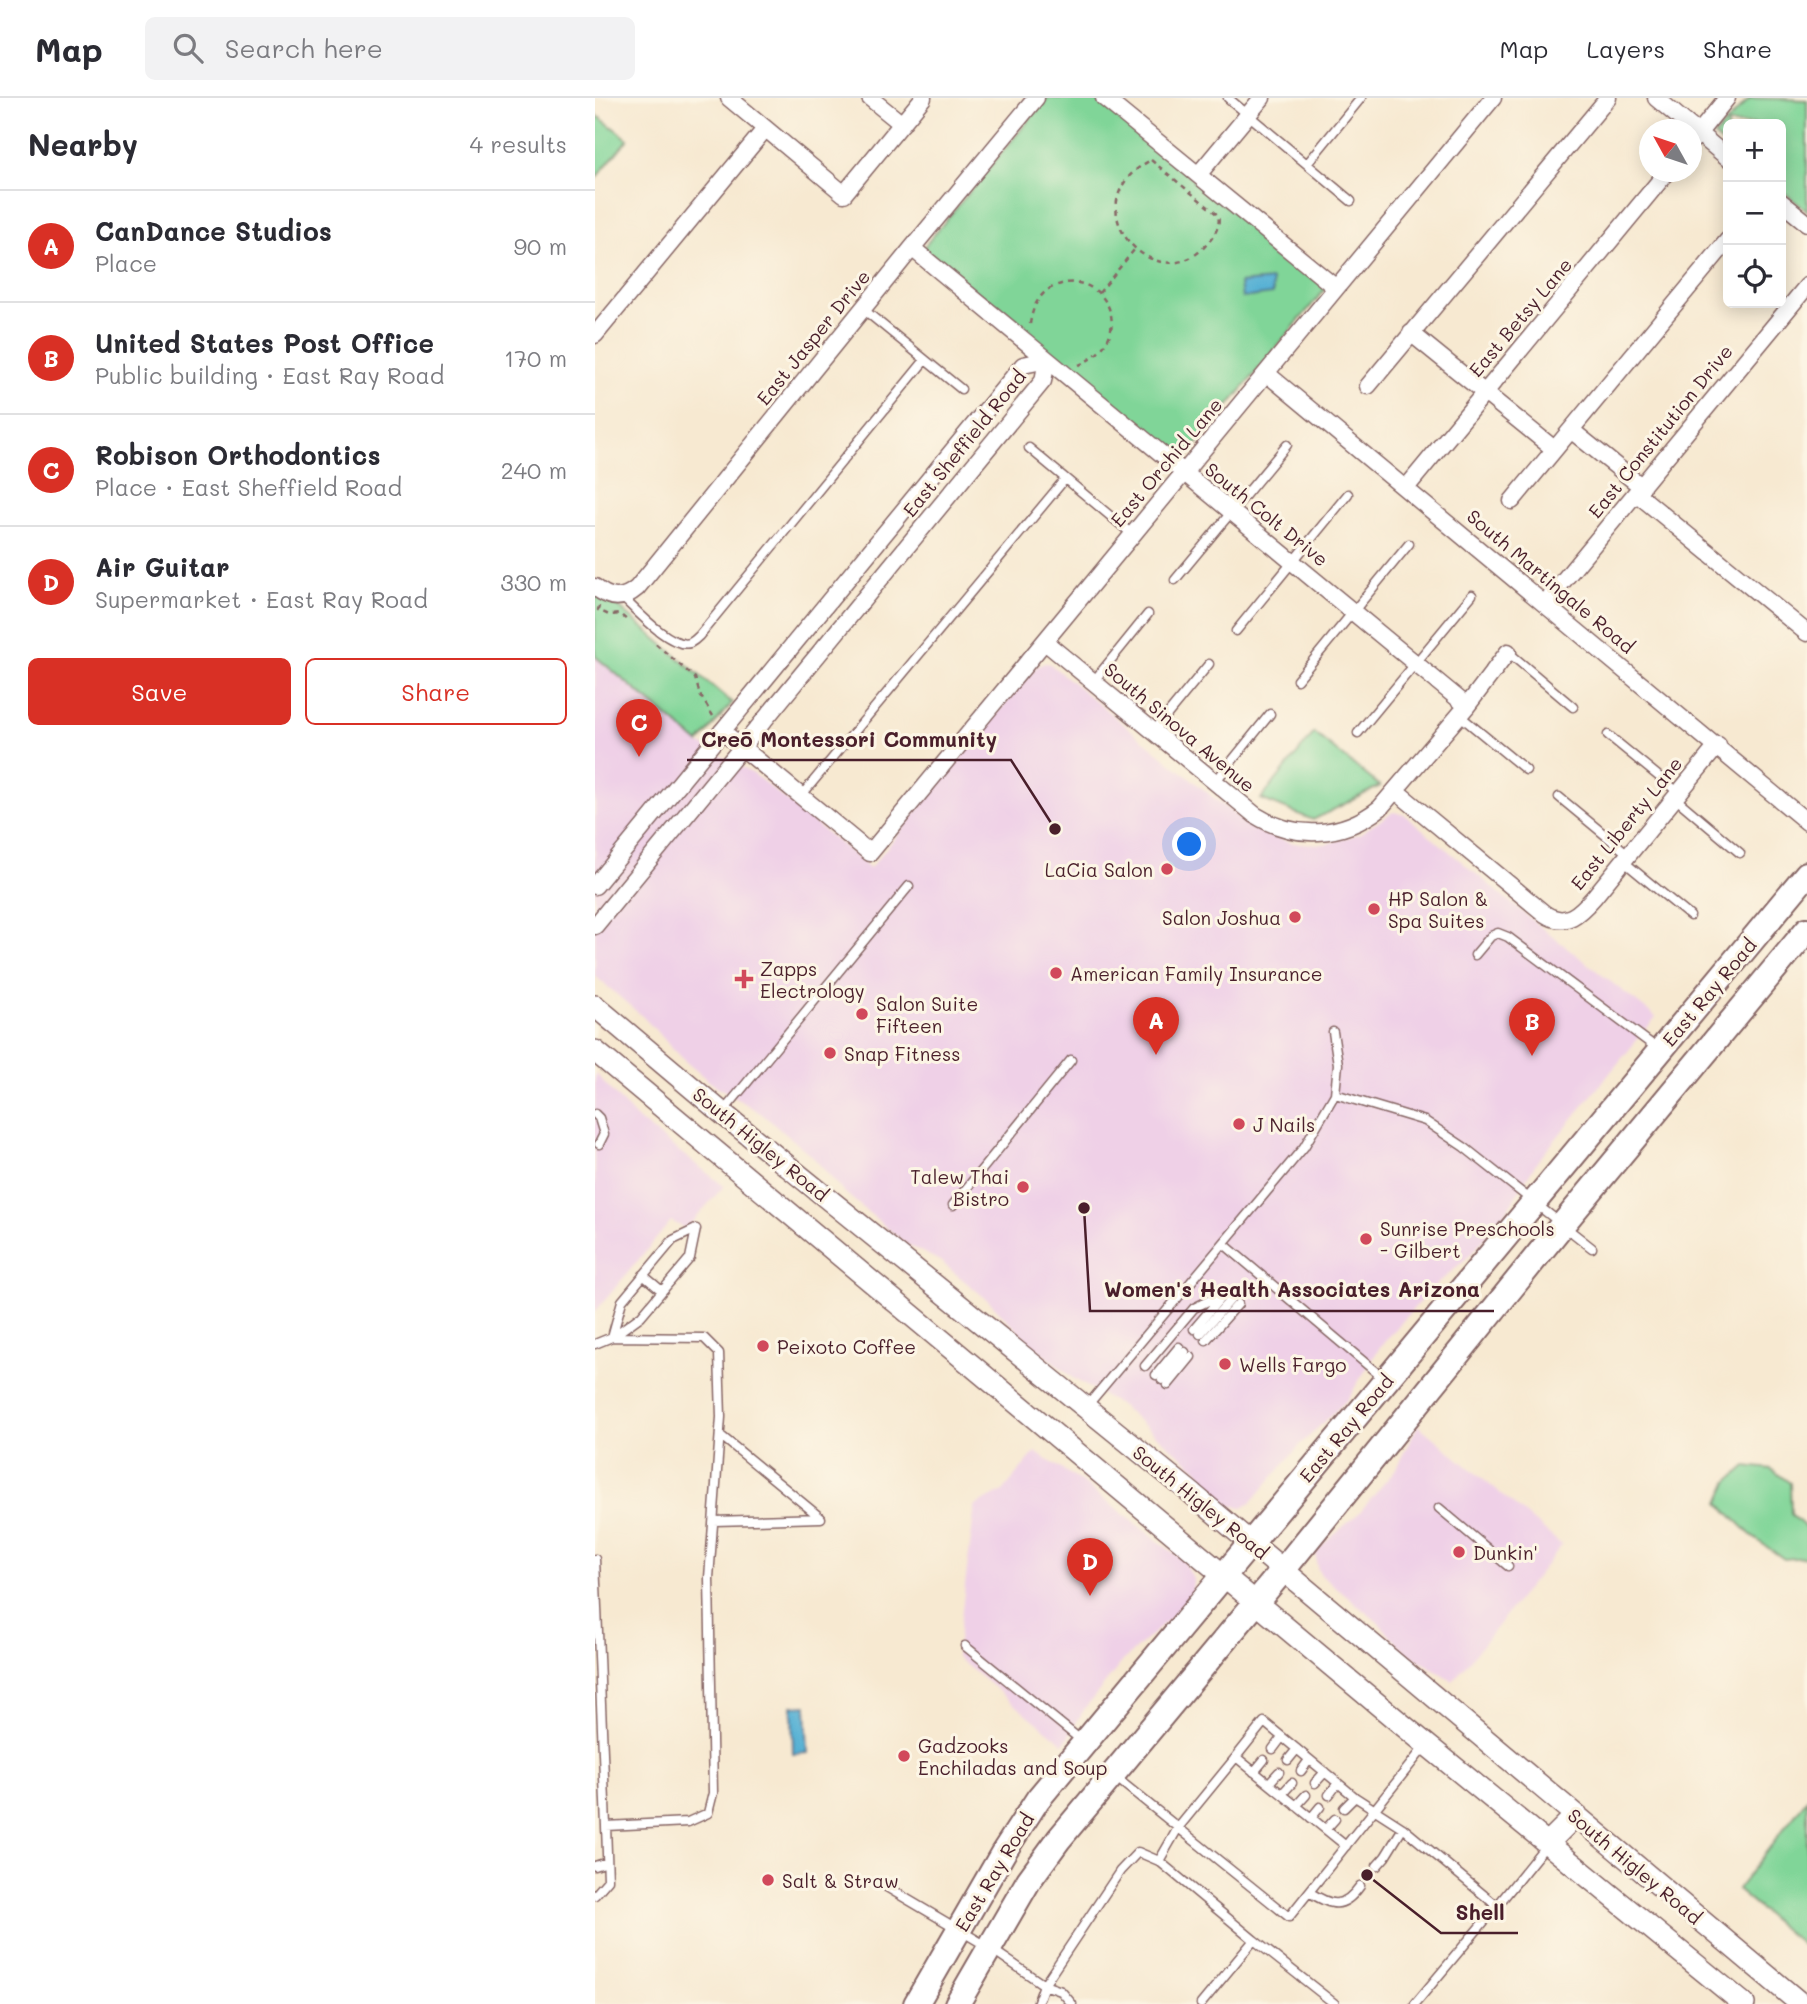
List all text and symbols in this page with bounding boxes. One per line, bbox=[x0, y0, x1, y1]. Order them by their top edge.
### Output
search box bbox=[145, 17, 635, 80]
text: Map bbox=[35, 27, 103, 70]
icon: search bbox=[169, 29, 207, 67]
text: Search here bbox=[225, 31, 383, 65]
text: Map bbox=[1500, 33, 1548, 64]
text: Layers bbox=[1586, 33, 1665, 64]
text: Share bbox=[1703, 33, 1772, 64]
north arrow bbox=[1639, 119, 1702, 182]
map controls bbox=[1723, 119, 1786, 308]
button: + bbox=[1723, 119, 1786, 182]
text: Nearby bbox=[28, 124, 138, 164]
text: 4 results bbox=[470, 129, 567, 159]
button: − bbox=[1723, 182, 1786, 245]
text: CanDance Studios bbox=[95, 214, 332, 248]
text: A bbox=[43, 231, 59, 261]
text: 90 m bbox=[514, 231, 567, 261]
button: locate bbox=[1723, 245, 1786, 308]
text: Place bbox=[95, 248, 157, 278]
street label: East Betsy Lane bbox=[1463, 252, 1577, 382]
street label: East Jasper Drive bbox=[751, 264, 875, 410]
text: United States Post Office bbox=[95, 326, 434, 360]
street label: East Constitution Drive bbox=[1582, 339, 1738, 523]
text: B bbox=[43, 343, 59, 373]
text: 170 m bbox=[504, 343, 567, 373]
text: Public building · East Ray Road bbox=[95, 360, 444, 390]
street label: East Sheffield Road bbox=[897, 364, 1031, 522]
street label: East Orchid Lane bbox=[1105, 392, 1227, 532]
text: Robison Orthodontics bbox=[95, 438, 381, 472]
text: C bbox=[42, 455, 60, 485]
text: 240 m bbox=[501, 455, 567, 485]
street label: South Colt Drive bbox=[1200, 457, 1334, 571]
text: Place · East Sheffield Road bbox=[95, 472, 402, 502]
street label: South Martingale Road bbox=[1462, 503, 1640, 659]
text: Air Guitar bbox=[95, 550, 230, 584]
text: D bbox=[43, 567, 59, 597]
text: 330 m bbox=[500, 567, 567, 597]
text: Supermarket · East Ray Road bbox=[95, 584, 428, 614]
street label: South Sinova Avenue bbox=[1099, 657, 1261, 797]
button: Save bbox=[28, 658, 291, 725]
button: Share bbox=[305, 658, 567, 725]
pin: C bbox=[616, 699, 662, 757]
callout: Creō Montessori Community bbox=[687, 718, 1011, 760]
text: Creō Montessori Community bbox=[701, 725, 997, 753]
street label: East Liberty Lane bbox=[1565, 751, 1687, 895]
your location bbox=[1172, 827, 1206, 861]
place label: LaCia Salon bbox=[1045, 857, 1153, 882]
marker: LaCia Salon bbox=[1159, 861, 1175, 877]
place label: HP Salon & Spa Suites bbox=[1388, 886, 1488, 933]
marker: HP Salon & Spa Suites bbox=[1366, 901, 1382, 917]
place label: Salon Joshua bbox=[1162, 905, 1281, 930]
marker: Salon Joshua bbox=[1287, 909, 1303, 925]
street label: East Ray Road bbox=[1656, 933, 1762, 1051]
place label: Zapps Electrology bbox=[760, 956, 865, 1003]
place label: American Family Insurance bbox=[1070, 961, 1323, 986]
marker: American Family Insurance bbox=[1048, 965, 1064, 981]
marker: Zapps Electrology bbox=[734, 969, 754, 989]
place label: Salon Suite Fifteen bbox=[876, 991, 978, 1038]
pin: A bbox=[1133, 997, 1179, 1055]
pin: B bbox=[1509, 998, 1555, 1056]
marker: Salon Suite Fifteen bbox=[854, 1006, 870, 1022]
place label: Snap Fitness bbox=[844, 1041, 960, 1066]
marker: Snap Fitness bbox=[822, 1045, 838, 1061]
street label: South Higley Road bbox=[688, 1081, 834, 1207]
place label: J Nails bbox=[1253, 1112, 1315, 1137]
marker: J Nails bbox=[1231, 1116, 1247, 1132]
place label: Talew Thai Bistro bbox=[910, 1164, 1009, 1211]
marker: Talew Thai Bistro bbox=[1015, 1179, 1031, 1195]
place label: Sunrise Preschools - Gilbert bbox=[1380, 1216, 1555, 1263]
marker: Sunrise Preschools - Gilbert bbox=[1358, 1231, 1374, 1247]
callout: Women's Health Associates Arizona bbox=[1090, 1269, 1494, 1311]
text: Women's Health Associates Arizona bbox=[1104, 1275, 1480, 1302]
place label: Peixoto Coffee bbox=[777, 1334, 916, 1359]
marker: Peixoto Coffee bbox=[755, 1338, 771, 1354]
place label: Wells Fargo bbox=[1239, 1352, 1347, 1377]
marker: Wells Fargo bbox=[1217, 1356, 1233, 1372]
street label: East Ray Road bbox=[1293, 1369, 1399, 1487]
street label: South Higley Road bbox=[1128, 1439, 1274, 1565]
pin: D bbox=[1067, 1538, 1113, 1596]
place label: Dunkin' bbox=[1473, 1540, 1538, 1565]
marker: Dunkin' bbox=[1451, 1544, 1467, 1560]
place label: Gadzooks Enchiladas and Soup bbox=[918, 1733, 1108, 1780]
marker: Gadzooks Enchiladas and Soup bbox=[896, 1748, 912, 1764]
street label: South Higley Road bbox=[1563, 1803, 1707, 1929]
street label: East Ray Road bbox=[949, 1808, 1039, 1936]
place label: Salt & Straw bbox=[782, 1868, 899, 1893]
marker: Salt & Straw bbox=[760, 1872, 776, 1888]
callout: Shell bbox=[1441, 1891, 1518, 1933]
text: Shell bbox=[1455, 1898, 1505, 1925]

